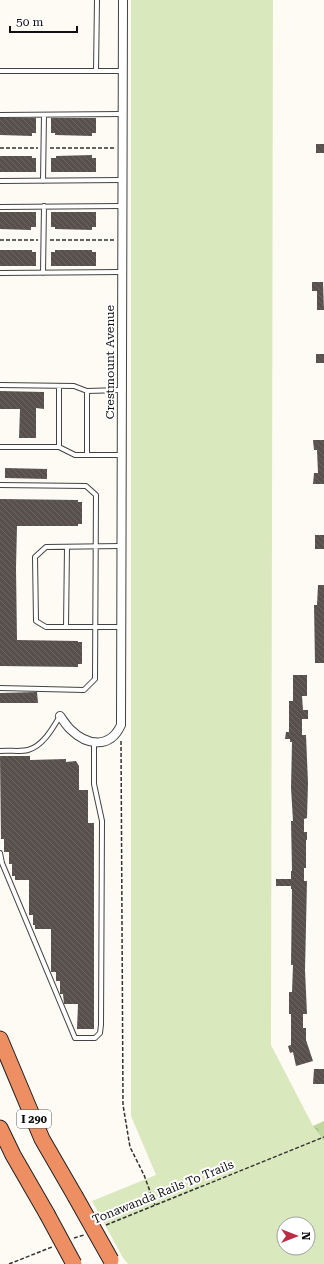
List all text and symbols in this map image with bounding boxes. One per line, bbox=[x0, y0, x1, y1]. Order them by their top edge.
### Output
scale bar bbox=[10, 8, 77, 34]
text: 50 m bbox=[16, 15, 43, 29]
street label: Crestmount Avenue bbox=[103, 304, 117, 419]
road number: I 290 bbox=[17, 1110, 51, 1128]
street label: Tonawanda Rails To Trails bbox=[90, 1157, 236, 1227]
north arrow bbox=[276, 1216, 316, 1256]
text: N bbox=[299, 1232, 312, 1241]

